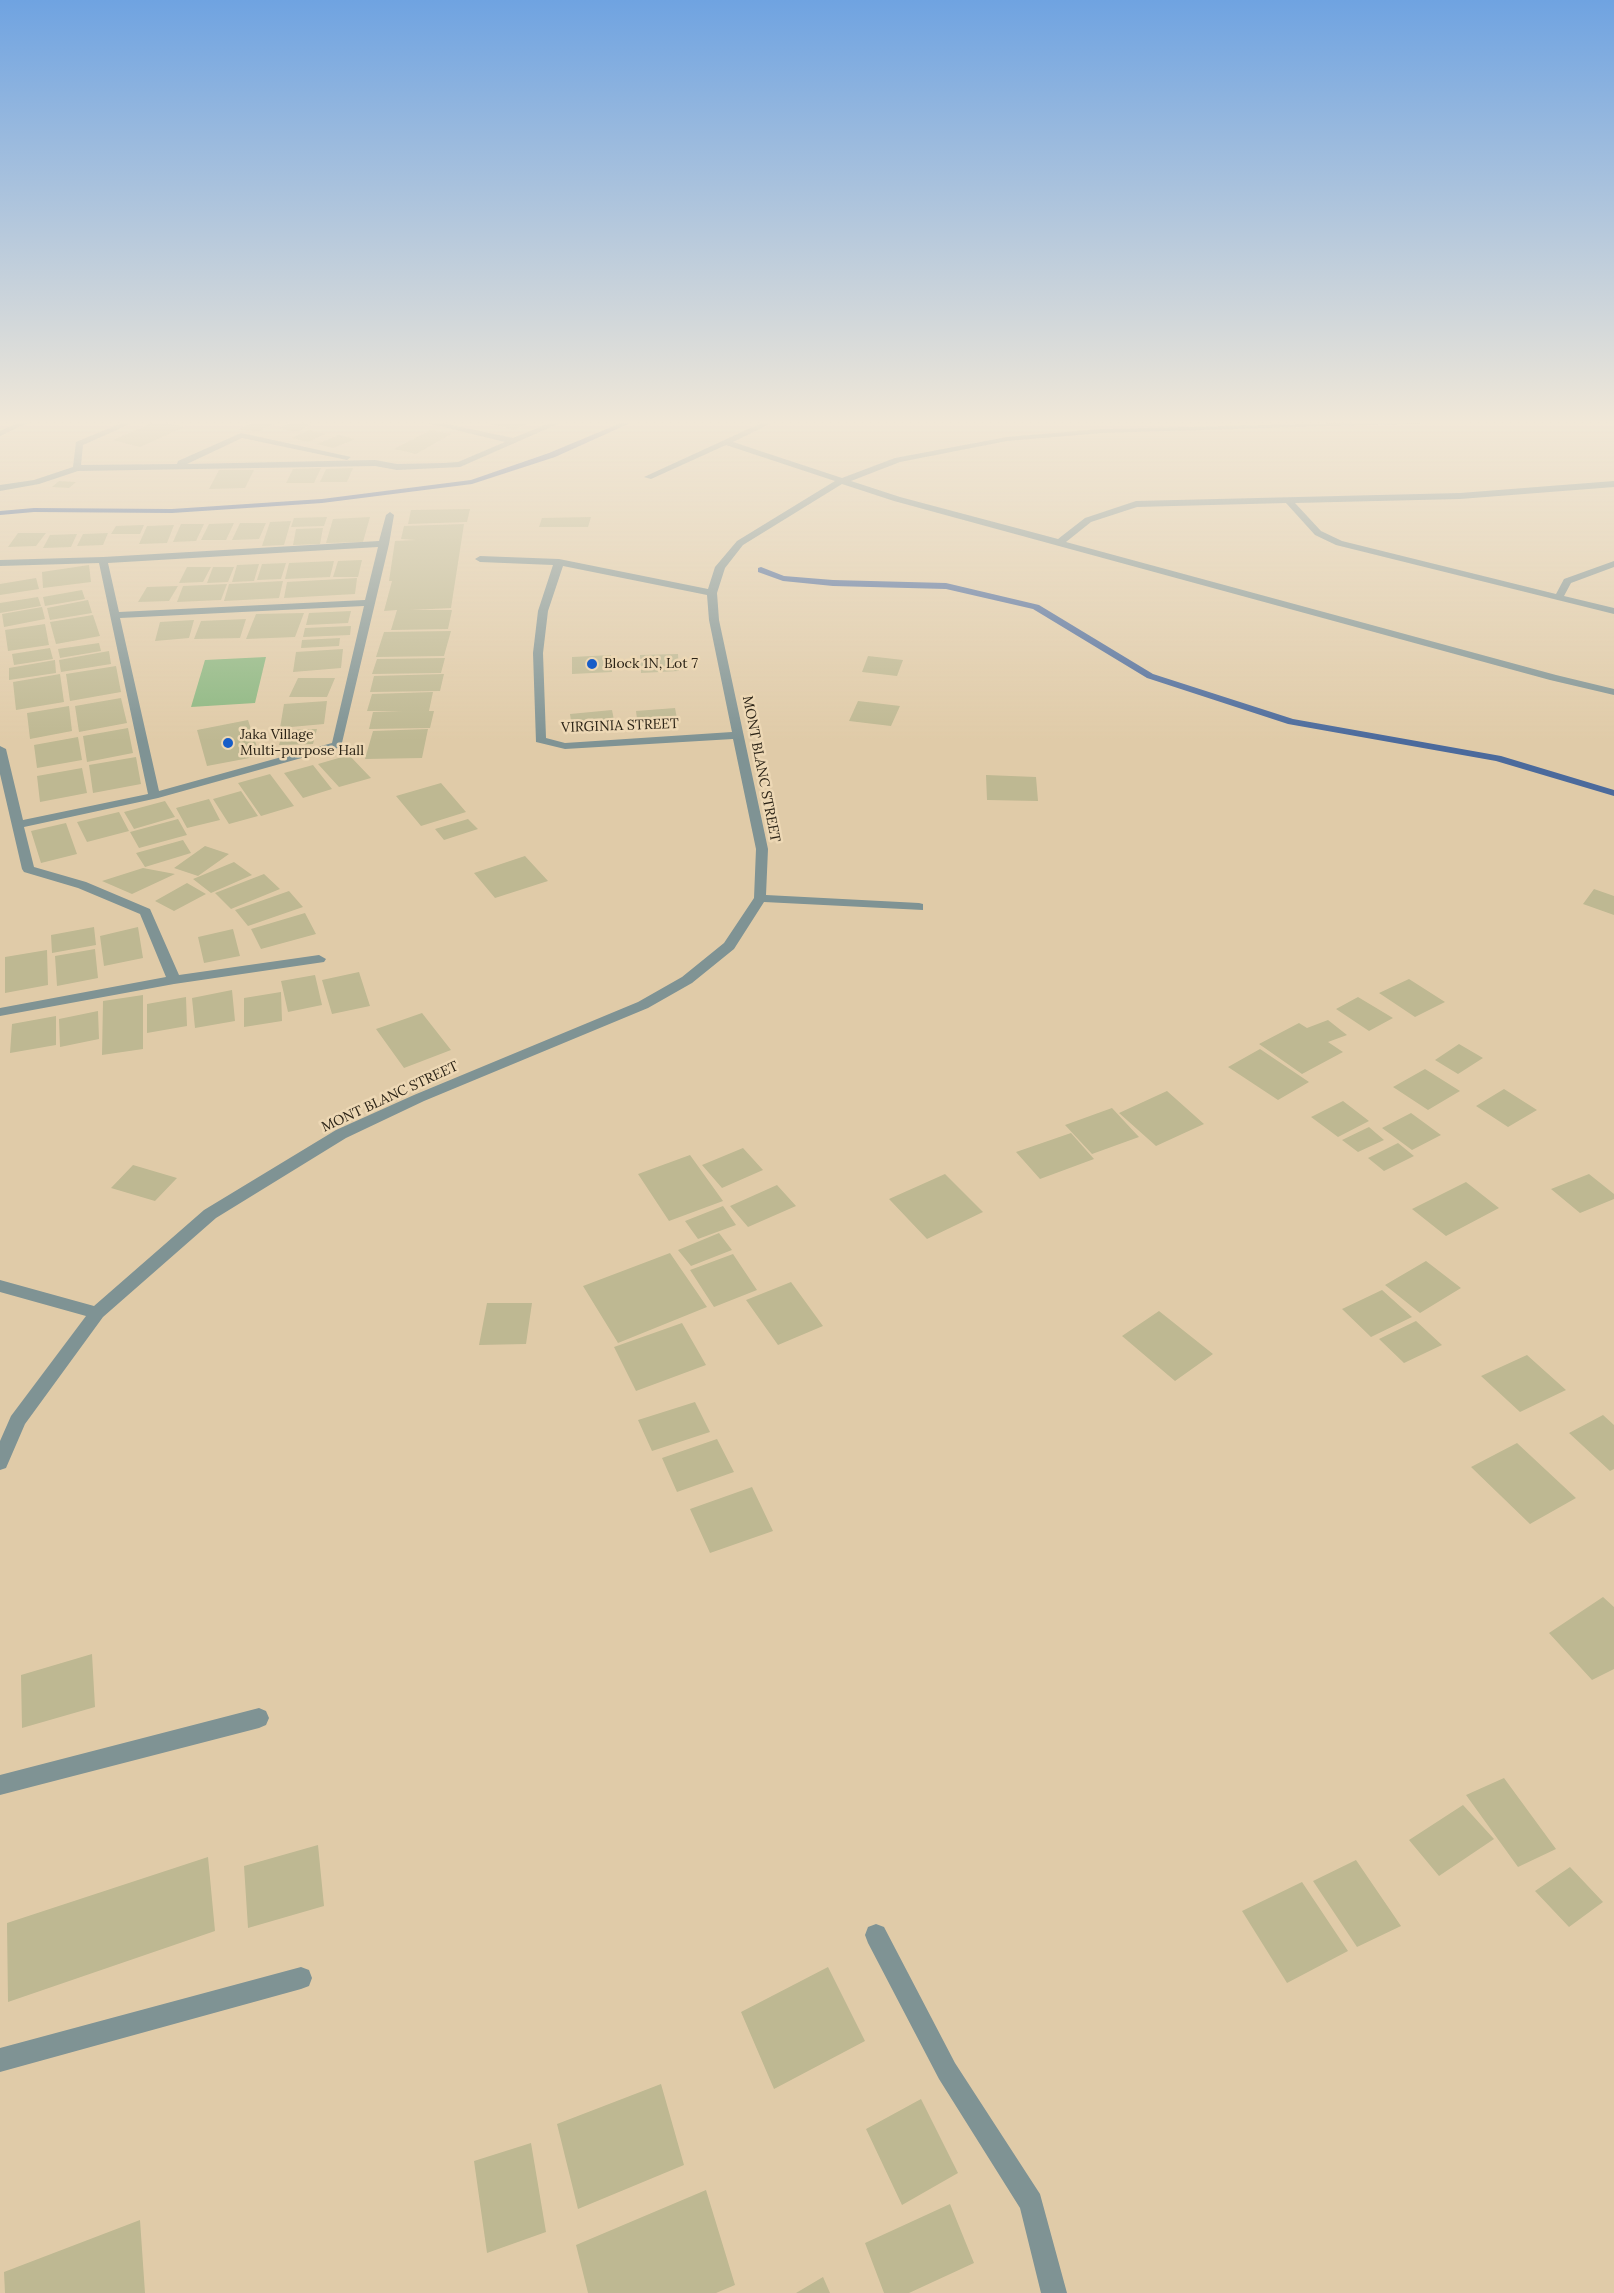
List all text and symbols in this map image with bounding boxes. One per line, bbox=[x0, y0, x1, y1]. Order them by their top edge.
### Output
place label: Block 1N, Lot 7 bbox=[604, 656, 698, 672]
marker: Block 1N, Lot 7 bbox=[585, 657, 599, 671]
street label: MONT BLANC STREET bbox=[739, 694, 783, 844]
street label: VIRGINIA STREET bbox=[561, 716, 679, 736]
place label: Jaka Village Multi-purpose Hall bbox=[240, 727, 364, 760]
marker: Jaka Village Multi-purpose Hall bbox=[221, 736, 235, 750]
street label: MONT BLANC STREET bbox=[319, 1058, 461, 1136]

